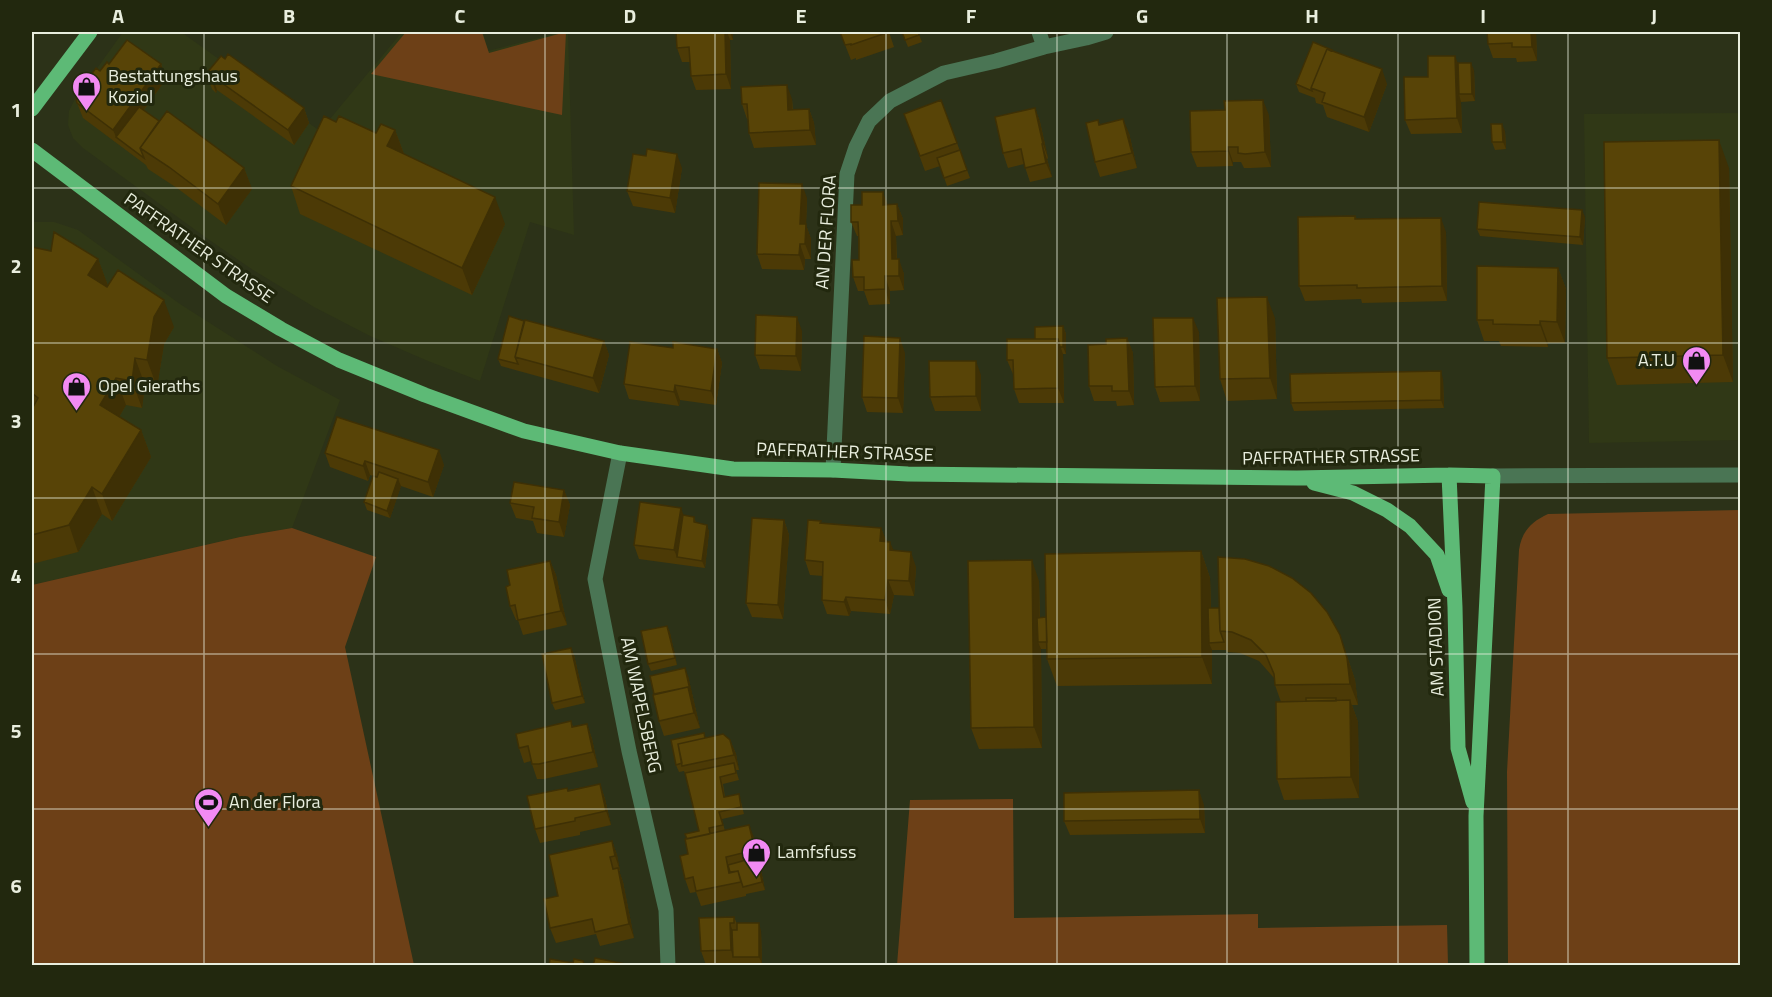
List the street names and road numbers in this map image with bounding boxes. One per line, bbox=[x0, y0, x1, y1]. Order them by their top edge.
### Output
street label: AN DER FLORA bbox=[808, 174, 843, 290]
street label: PAFFRATHER STRASSE bbox=[119, 186, 280, 310]
street label: PAFFRATHER STRASSE bbox=[756, 435, 934, 468]
street label: PAFFRATHER STRASSE bbox=[1242, 441, 1420, 472]
street label: AM STADION bbox=[1420, 597, 1451, 697]
street label: AM WAPELSBERG bbox=[614, 634, 669, 775]

